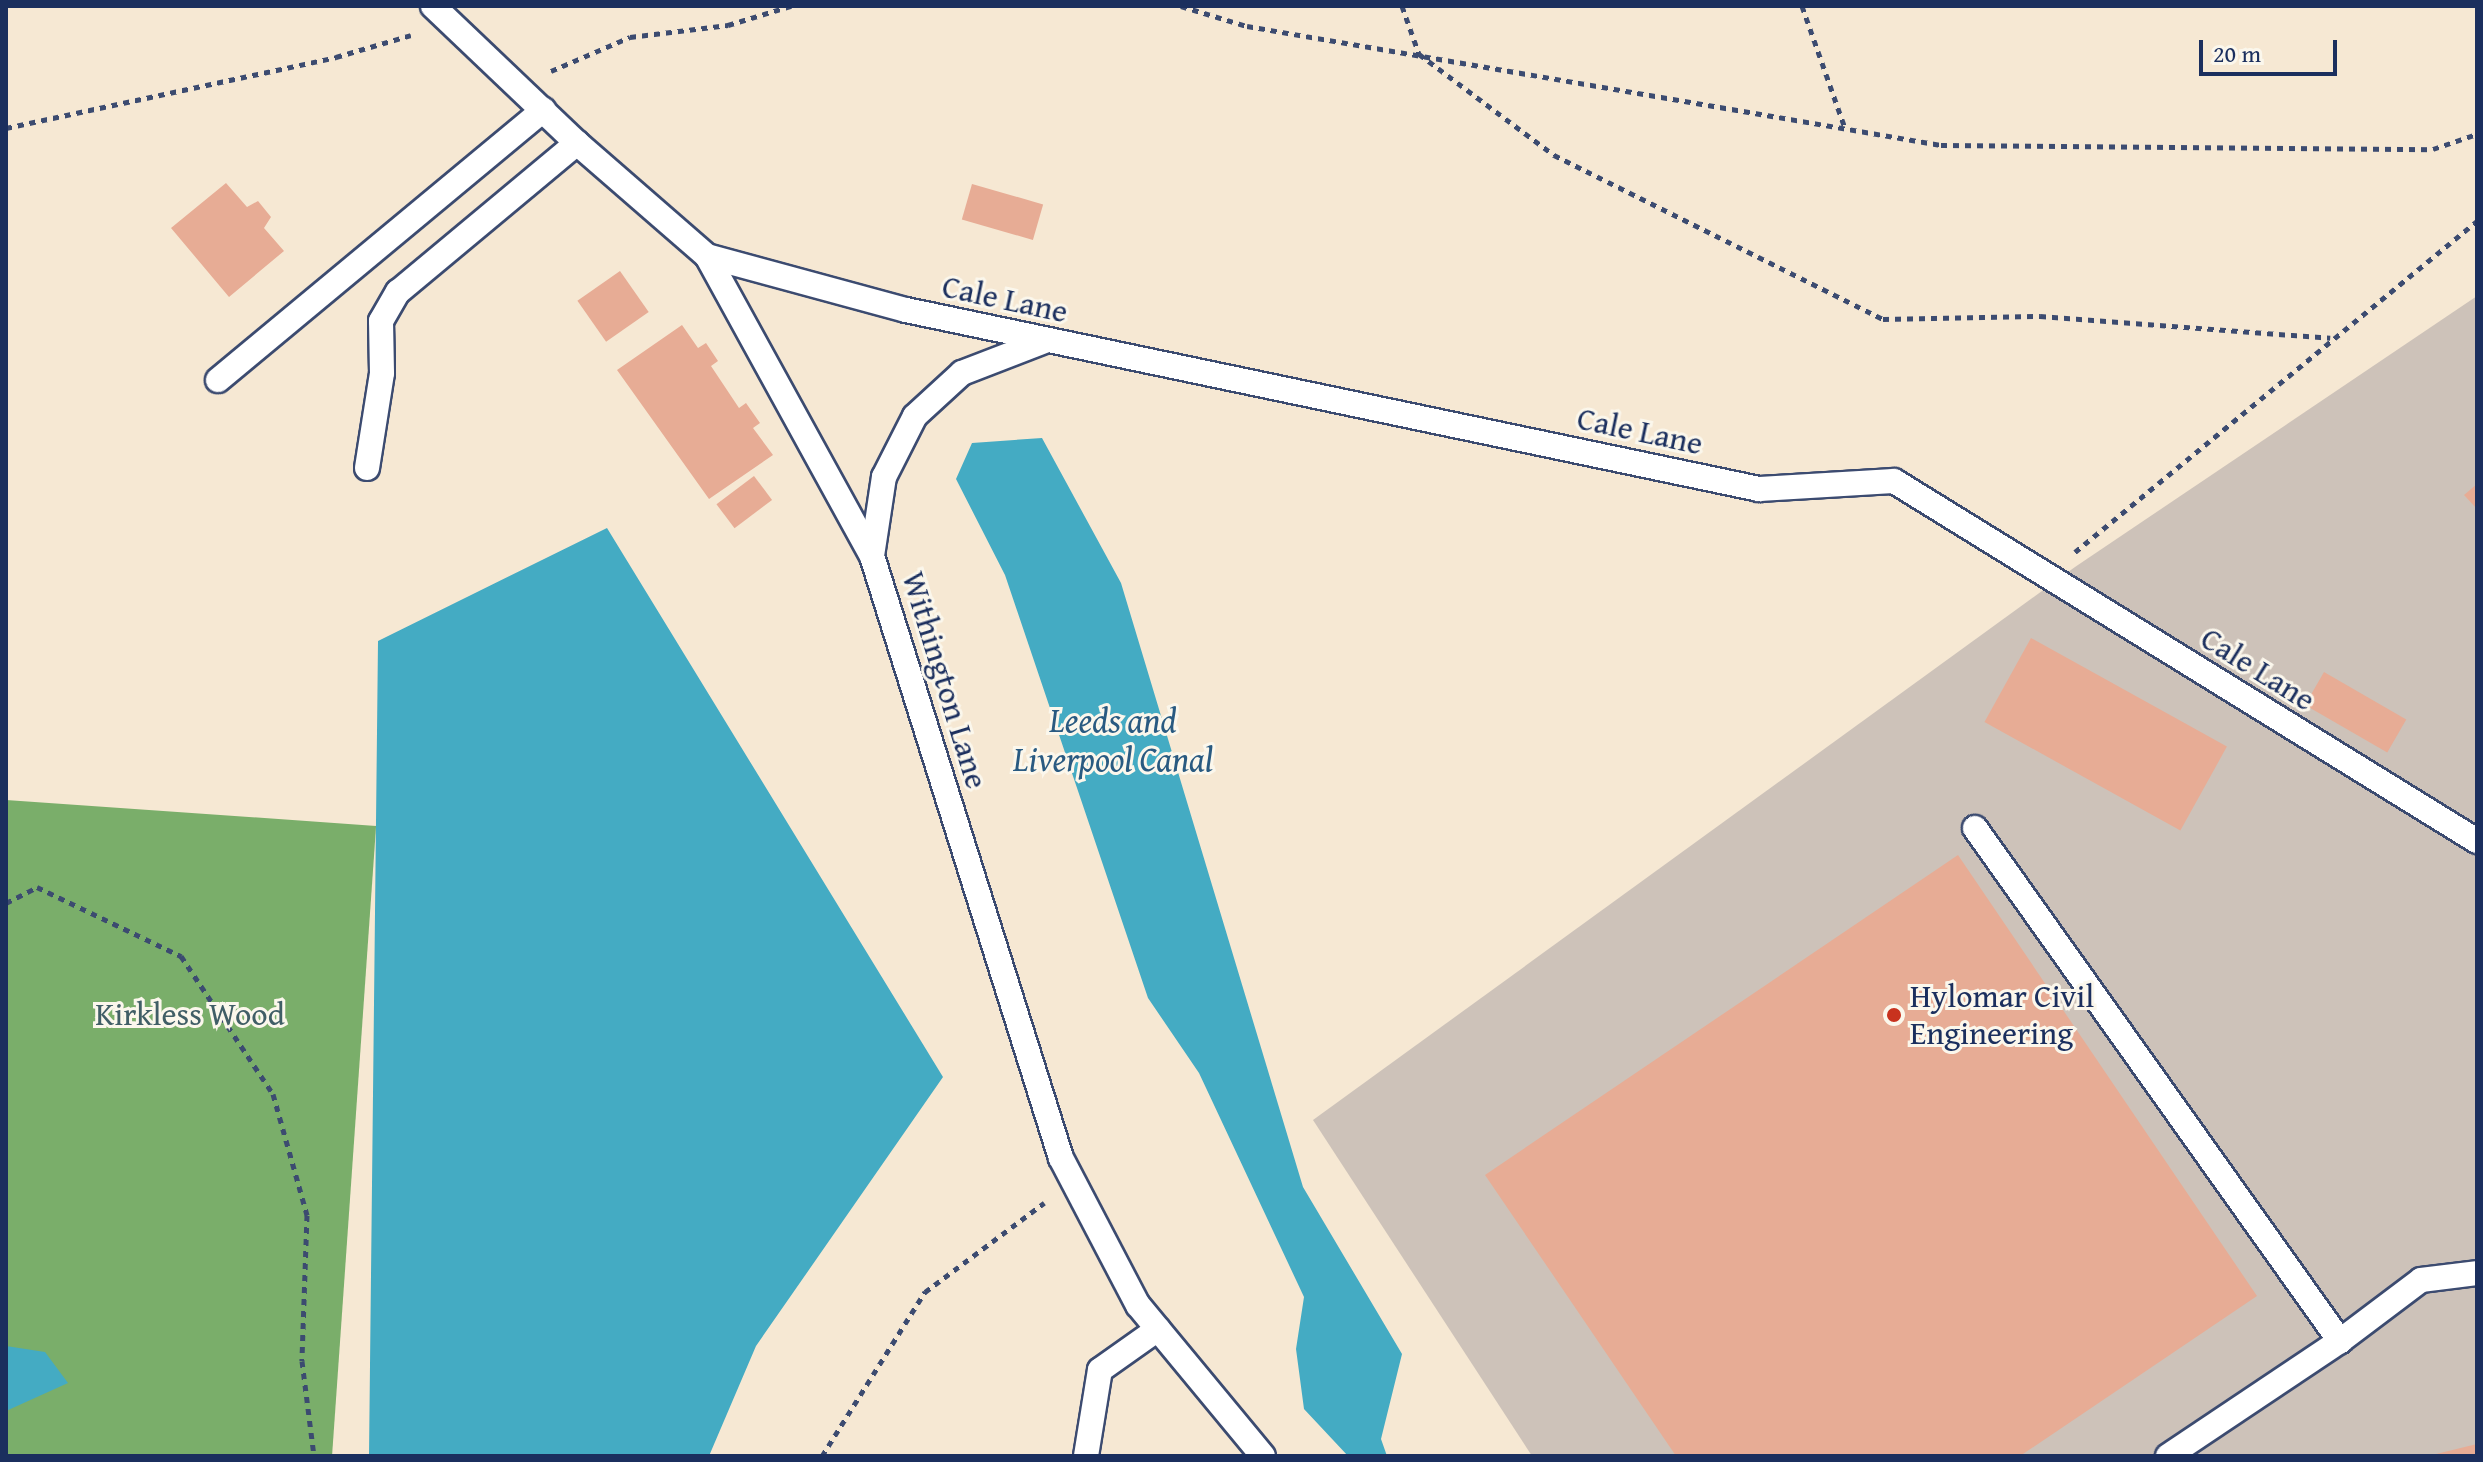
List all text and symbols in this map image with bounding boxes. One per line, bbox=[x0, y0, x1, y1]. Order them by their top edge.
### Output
scale bar bbox=[2203, 24, 2341, 74]
text: 20 m bbox=[2213, 36, 2261, 71]
street label: Cale Lane bbox=[939, 267, 1071, 331]
street label: Cale Lane bbox=[1574, 399, 1706, 463]
street label: Withington Lane bbox=[894, 567, 996, 793]
street label: Cale Lane bbox=[2194, 619, 2322, 719]
water label: Leeds and Liverpool Canal bbox=[1013, 699, 1213, 778]
place label: Hylomar Civil Engineering bbox=[1910, 978, 2094, 1053]
park label: Kirkless Wood bbox=[95, 995, 285, 1033]
marker: Hylomar Civil Engineering bbox=[1885, 1006, 1903, 1024]

